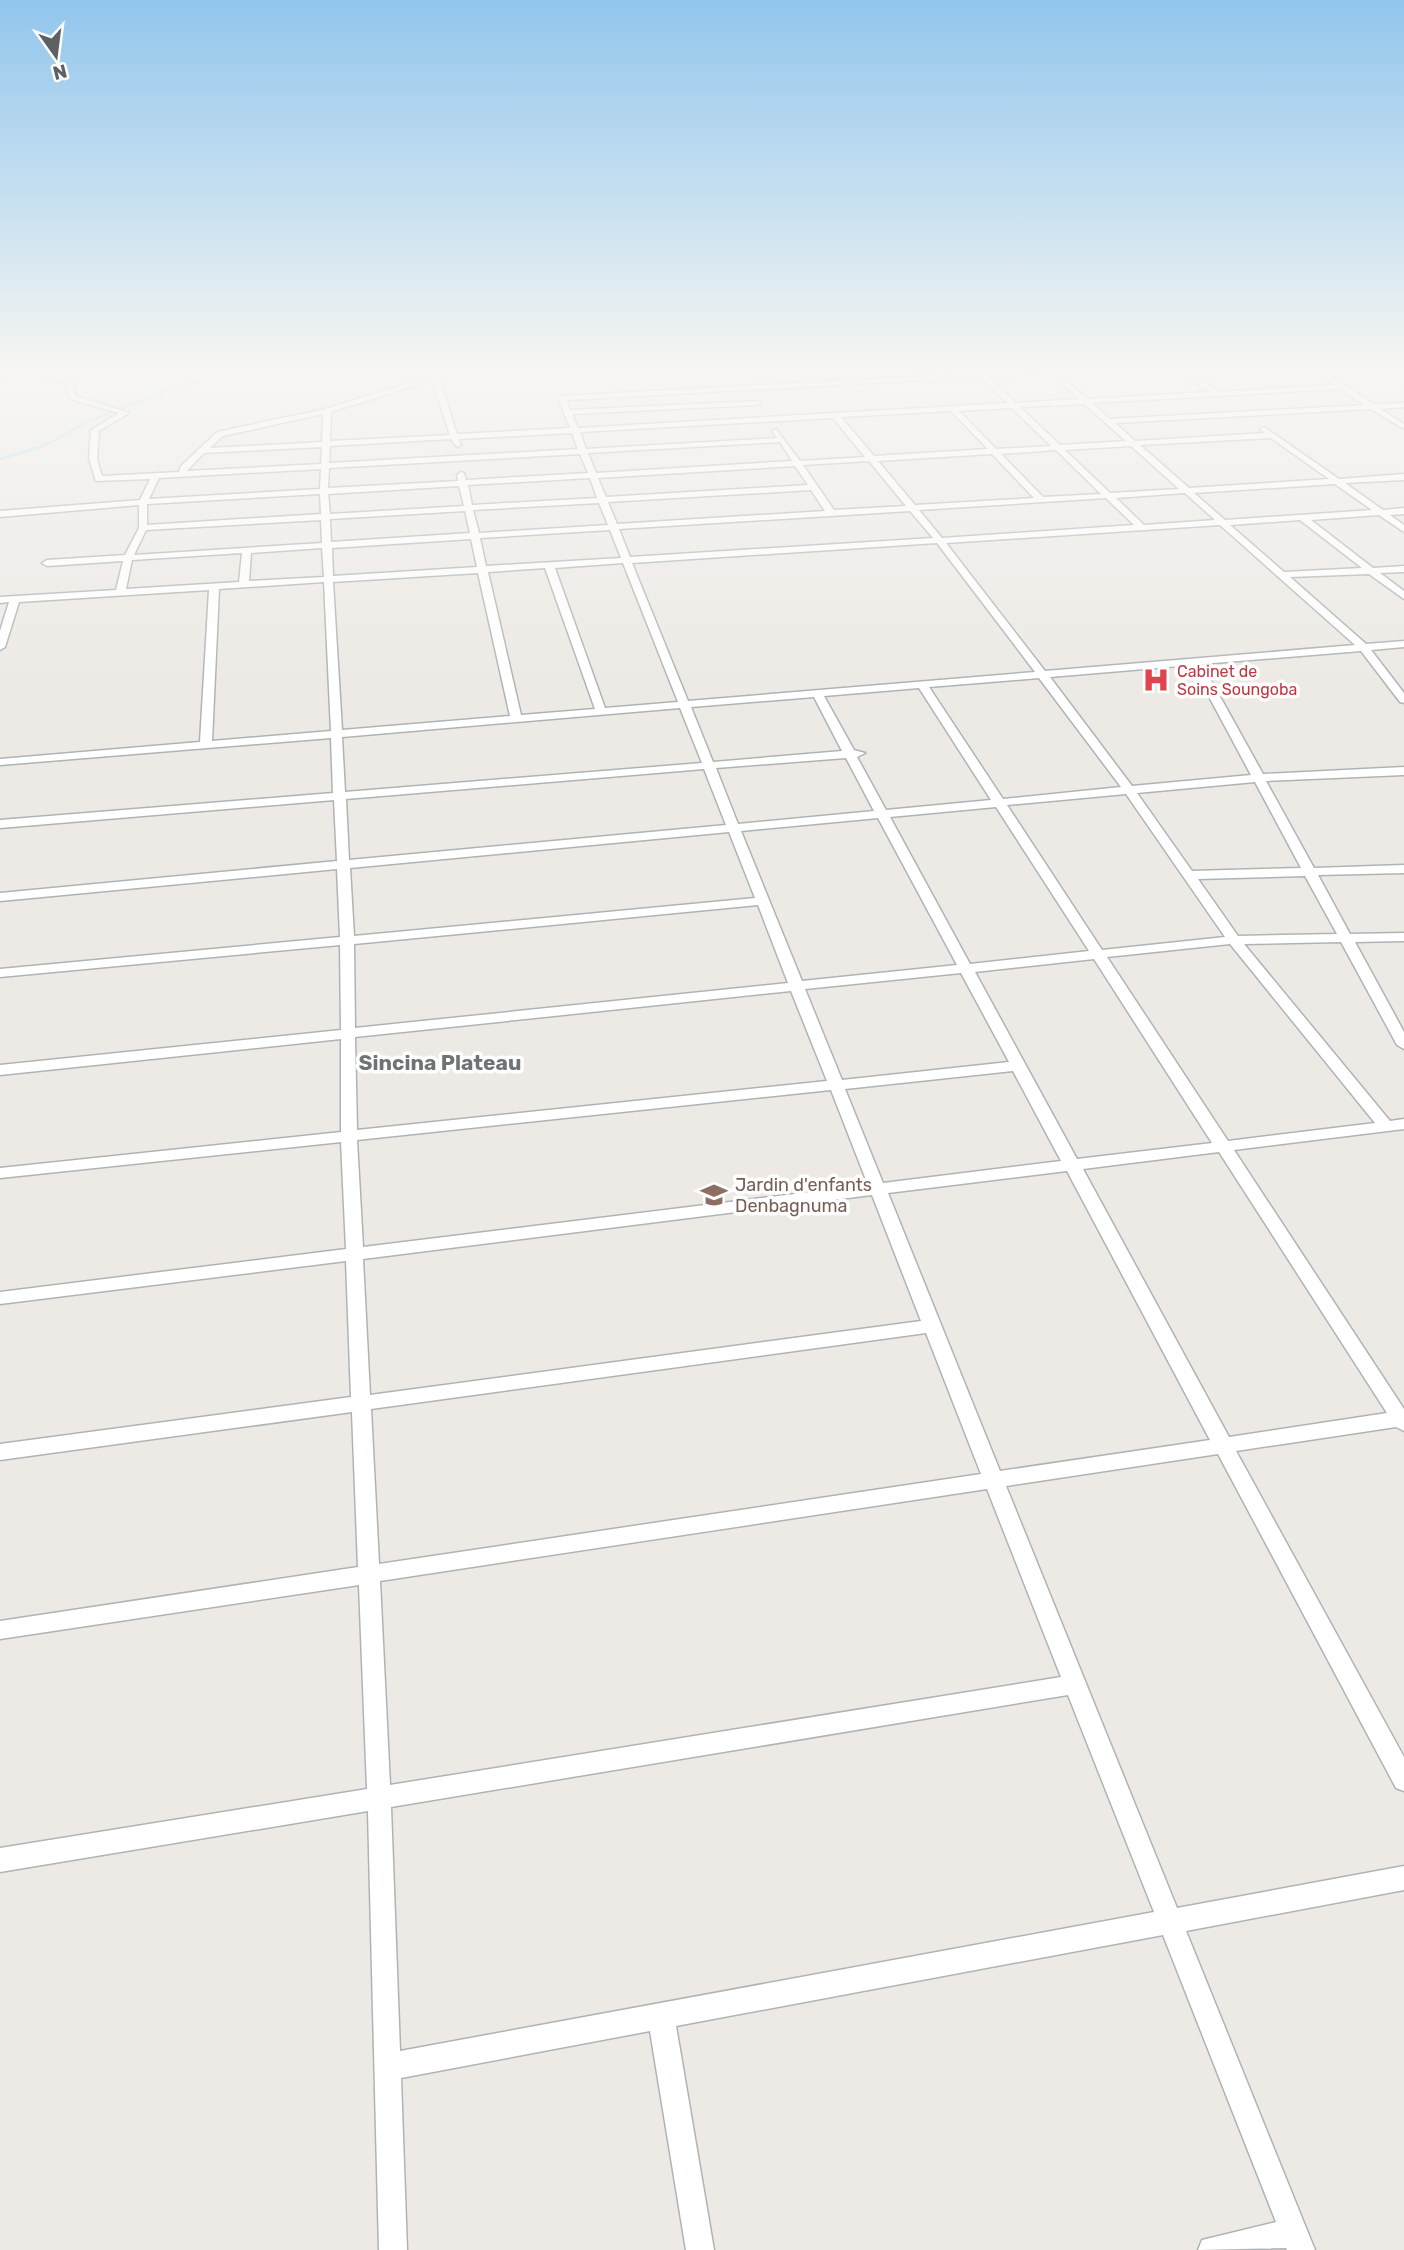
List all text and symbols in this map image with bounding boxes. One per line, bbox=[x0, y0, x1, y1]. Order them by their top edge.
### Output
north arrow bbox=[21, 21, 91, 91]
text: N bbox=[51, 59, 69, 85]
place label: Cabinet de Soins Soungoba bbox=[1177, 662, 1297, 699]
hospital icon: Cabinet de Soins Soungoba bbox=[1141, 665, 1171, 695]
district label: Sincina Plateau bbox=[359, 1050, 521, 1075]
place label: Jardin d'enfants Denbagnuma bbox=[735, 1174, 872, 1217]
school or university icon: Jardin d'enfants Denbagnuma bbox=[699, 1180, 729, 1210]

